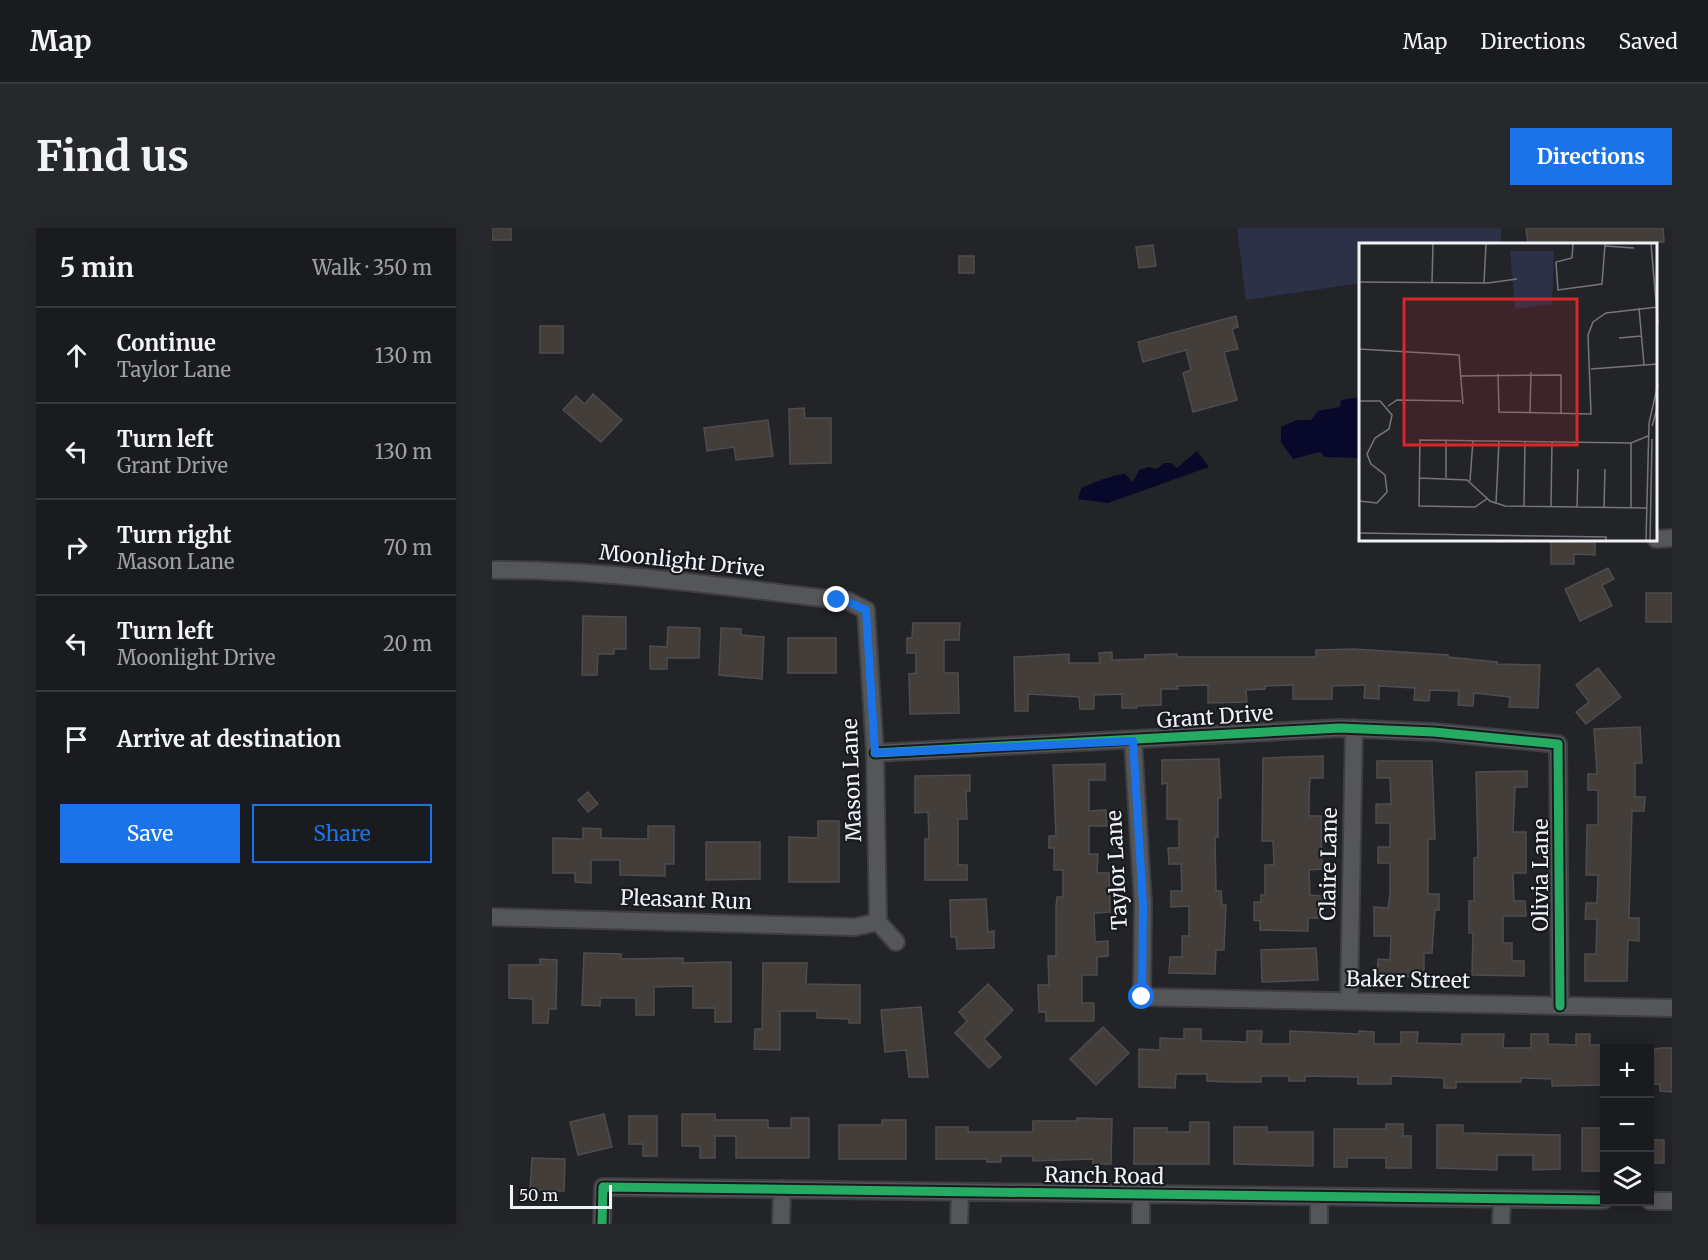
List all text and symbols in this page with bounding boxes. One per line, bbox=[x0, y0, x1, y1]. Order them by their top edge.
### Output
text: Map bbox=[30, 23, 92, 59]
text: Map bbox=[1403, 28, 1447, 55]
text: Directions bbox=[1480, 28, 1585, 55]
text: Saved bbox=[1618, 28, 1678, 55]
button: Directions bbox=[1510, 128, 1672, 185]
text: Find us bbox=[36, 130, 189, 182]
inset map bbox=[1359, 243, 1657, 542]
text: 5 min bbox=[60, 251, 134, 284]
text: Walk · 350 m bbox=[312, 255, 432, 280]
text: Continue bbox=[117, 329, 216, 357]
icon: ahead bbox=[60, 339, 93, 372]
text: 130 m bbox=[375, 343, 432, 368]
text: Taylor Lane bbox=[117, 357, 231, 382]
text: Turn left bbox=[117, 425, 214, 453]
icon: left bbox=[60, 435, 93, 468]
text: 130 m bbox=[375, 439, 432, 464]
text: Grant Drive bbox=[117, 453, 228, 478]
text: Turn right bbox=[117, 521, 231, 549]
icon: right bbox=[60, 531, 93, 564]
text: 70 m bbox=[384, 535, 432, 560]
street label: Moonlight Drive bbox=[598, 538, 766, 583]
text: Mason Lane bbox=[117, 549, 235, 574]
route end bbox=[823, 586, 849, 612]
text: Turn left bbox=[117, 617, 214, 645]
icon: left bbox=[60, 627, 93, 660]
text: 20 m bbox=[383, 631, 432, 656]
text: Moonlight Drive bbox=[117, 645, 275, 670]
street label: Grant Drive bbox=[1156, 699, 1274, 734]
street label: Mason Lane bbox=[836, 718, 867, 842]
icon: arrive bbox=[60, 723, 93, 756]
text: Arrive at destination bbox=[117, 725, 341, 753]
button: Save bbox=[60, 804, 240, 863]
button: Share bbox=[252, 804, 432, 863]
street label: Claire Lane bbox=[1314, 807, 1343, 921]
street label: Taylor Lane bbox=[1100, 809, 1133, 931]
street label: Olivia Lane bbox=[1527, 819, 1554, 931]
street label: Pleasant Run bbox=[620, 884, 753, 915]
street label: Baker Street bbox=[1346, 965, 1470, 994]
route start bbox=[1128, 983, 1154, 1009]
map controls bbox=[1600, 1044, 1654, 1206]
button: + bbox=[1600, 1044, 1654, 1098]
button: − bbox=[1600, 1098, 1654, 1152]
button: layers bbox=[1600, 1152, 1654, 1206]
street label: Ranch Road bbox=[1044, 1161, 1165, 1190]
scale bar bbox=[510, 1182, 612, 1210]
text: 50 m bbox=[519, 1185, 558, 1205]

